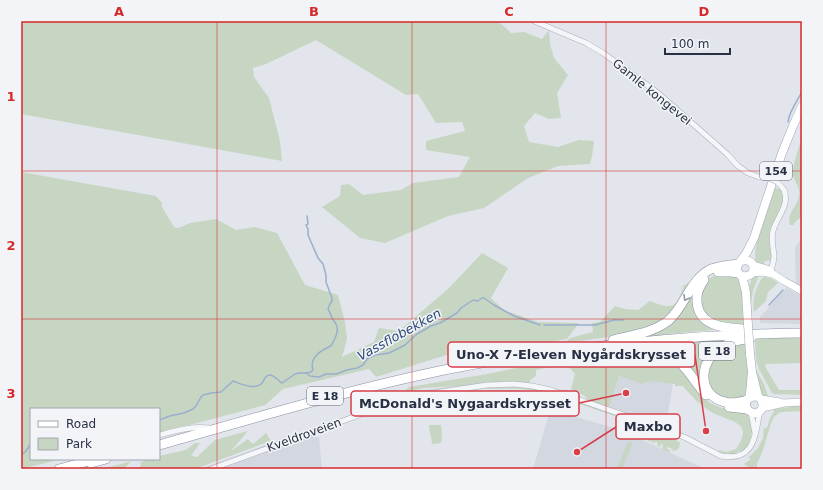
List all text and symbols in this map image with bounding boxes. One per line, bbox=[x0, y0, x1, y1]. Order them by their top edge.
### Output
text: A bbox=[114, 4, 124, 19]
text: B bbox=[309, 4, 319, 19]
text: C bbox=[504, 4, 514, 19]
text: D bbox=[699, 4, 710, 19]
scale bar bbox=[665, 30, 730, 56]
text: 100 m bbox=[671, 37, 709, 51]
street label: Gamle kongevei bbox=[610, 56, 694, 128]
text: 1 bbox=[6, 89, 16, 104]
road number: 154 bbox=[760, 162, 792, 180]
text: 2 bbox=[6, 238, 16, 253]
one-way arrow bbox=[683, 294, 690, 301]
water label: Vassflobekken bbox=[355, 305, 444, 364]
callout: Uno-X 7-Eleven Nygårdskrysset bbox=[448, 342, 695, 367]
road number: E 18 bbox=[699, 342, 735, 360]
text: Uno-X 7-Eleven Nygårdskrysset bbox=[456, 347, 686, 362]
text: 3 bbox=[6, 386, 16, 401]
road number: E 18 bbox=[307, 387, 343, 405]
callout: McDonald's Nygaardskrysset bbox=[351, 391, 579, 416]
text: McDonald's Nygaardskrysset bbox=[359, 396, 571, 411]
legend bbox=[30, 408, 160, 460]
callout: Maxbo bbox=[616, 414, 680, 439]
street label: Kveldroveien bbox=[265, 415, 343, 455]
text: Road bbox=[66, 417, 96, 431]
text: Maxbo bbox=[624, 419, 672, 434]
text: Park bbox=[66, 437, 92, 451]

